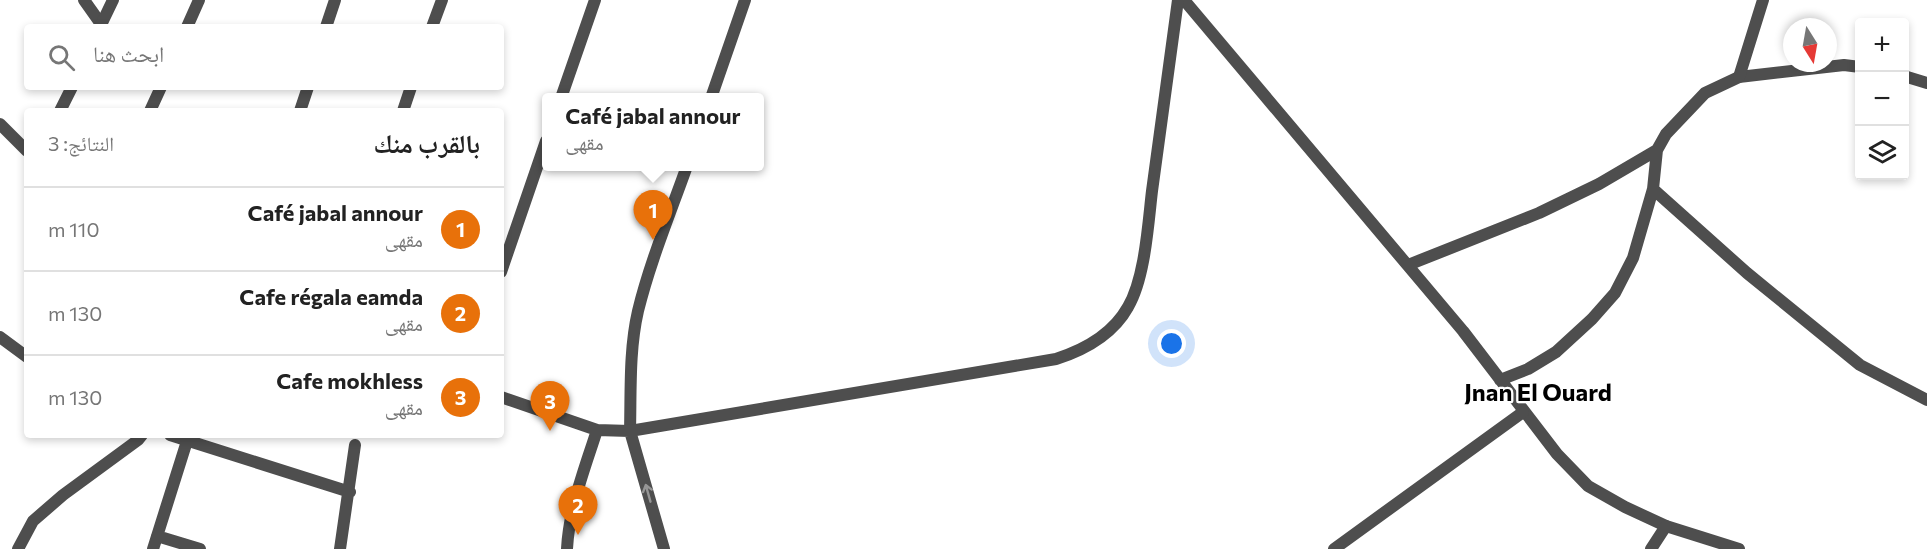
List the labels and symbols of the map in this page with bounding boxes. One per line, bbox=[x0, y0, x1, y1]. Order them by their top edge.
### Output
north arrow bbox=[1783, 18, 1837, 72]
pin: 1 bbox=[634, 190, 672, 240]
your location bbox=[1157, 329, 1186, 358]
district label: Jnan El Ouard bbox=[1464, 377, 1612, 406]
pin: 3 bbox=[530, 382, 570, 431]
one-way arrow bbox=[642, 484, 653, 503]
pin: 2 bbox=[558, 486, 598, 535]

